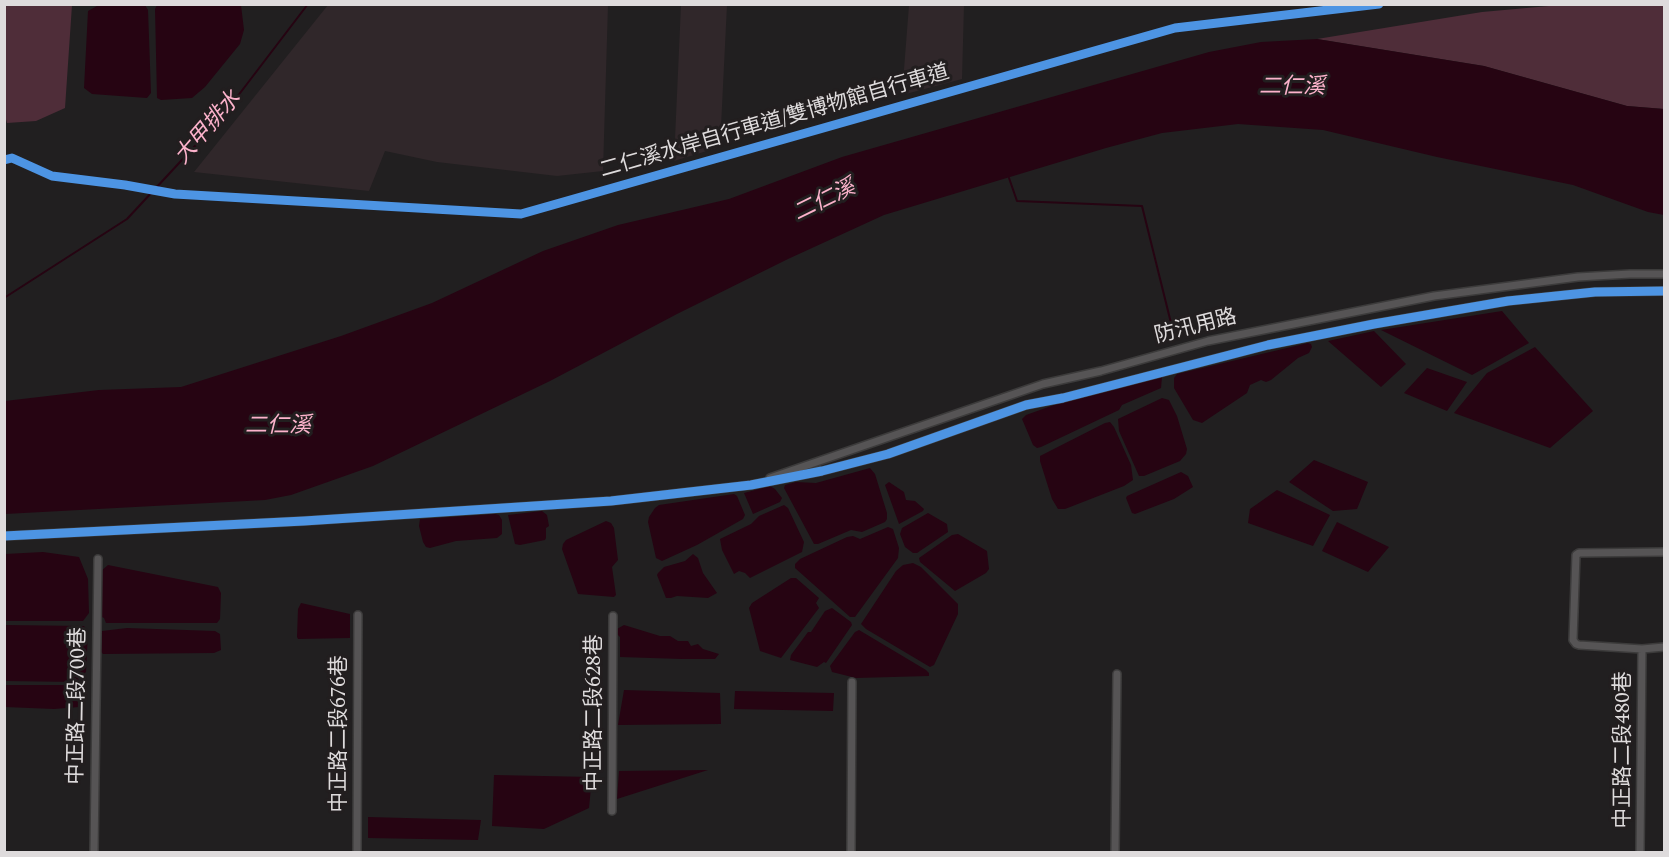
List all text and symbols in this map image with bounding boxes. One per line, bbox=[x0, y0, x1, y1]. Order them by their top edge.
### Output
street label: 二仁溪水岸自行車道/雙博物館自行車道 bbox=[597, 61, 953, 185]
water label: 二仁溪 bbox=[1259, 76, 1325, 102]
water label: 大甲排水 bbox=[170, 87, 248, 171]
water label: 二仁溪 bbox=[790, 176, 860, 228]
street label: 防汛用路 bbox=[1152, 306, 1240, 350]
water label: 二仁溪 bbox=[245, 415, 311, 441]
street label: 中正路二段700巷 bbox=[65, 627, 93, 785]
street label: 中正路二段628巷 bbox=[583, 634, 609, 792]
street label: 中正路二段676巷 bbox=[328, 655, 354, 813]
street label: 中正路二段480巷 bbox=[1612, 671, 1638, 829]

